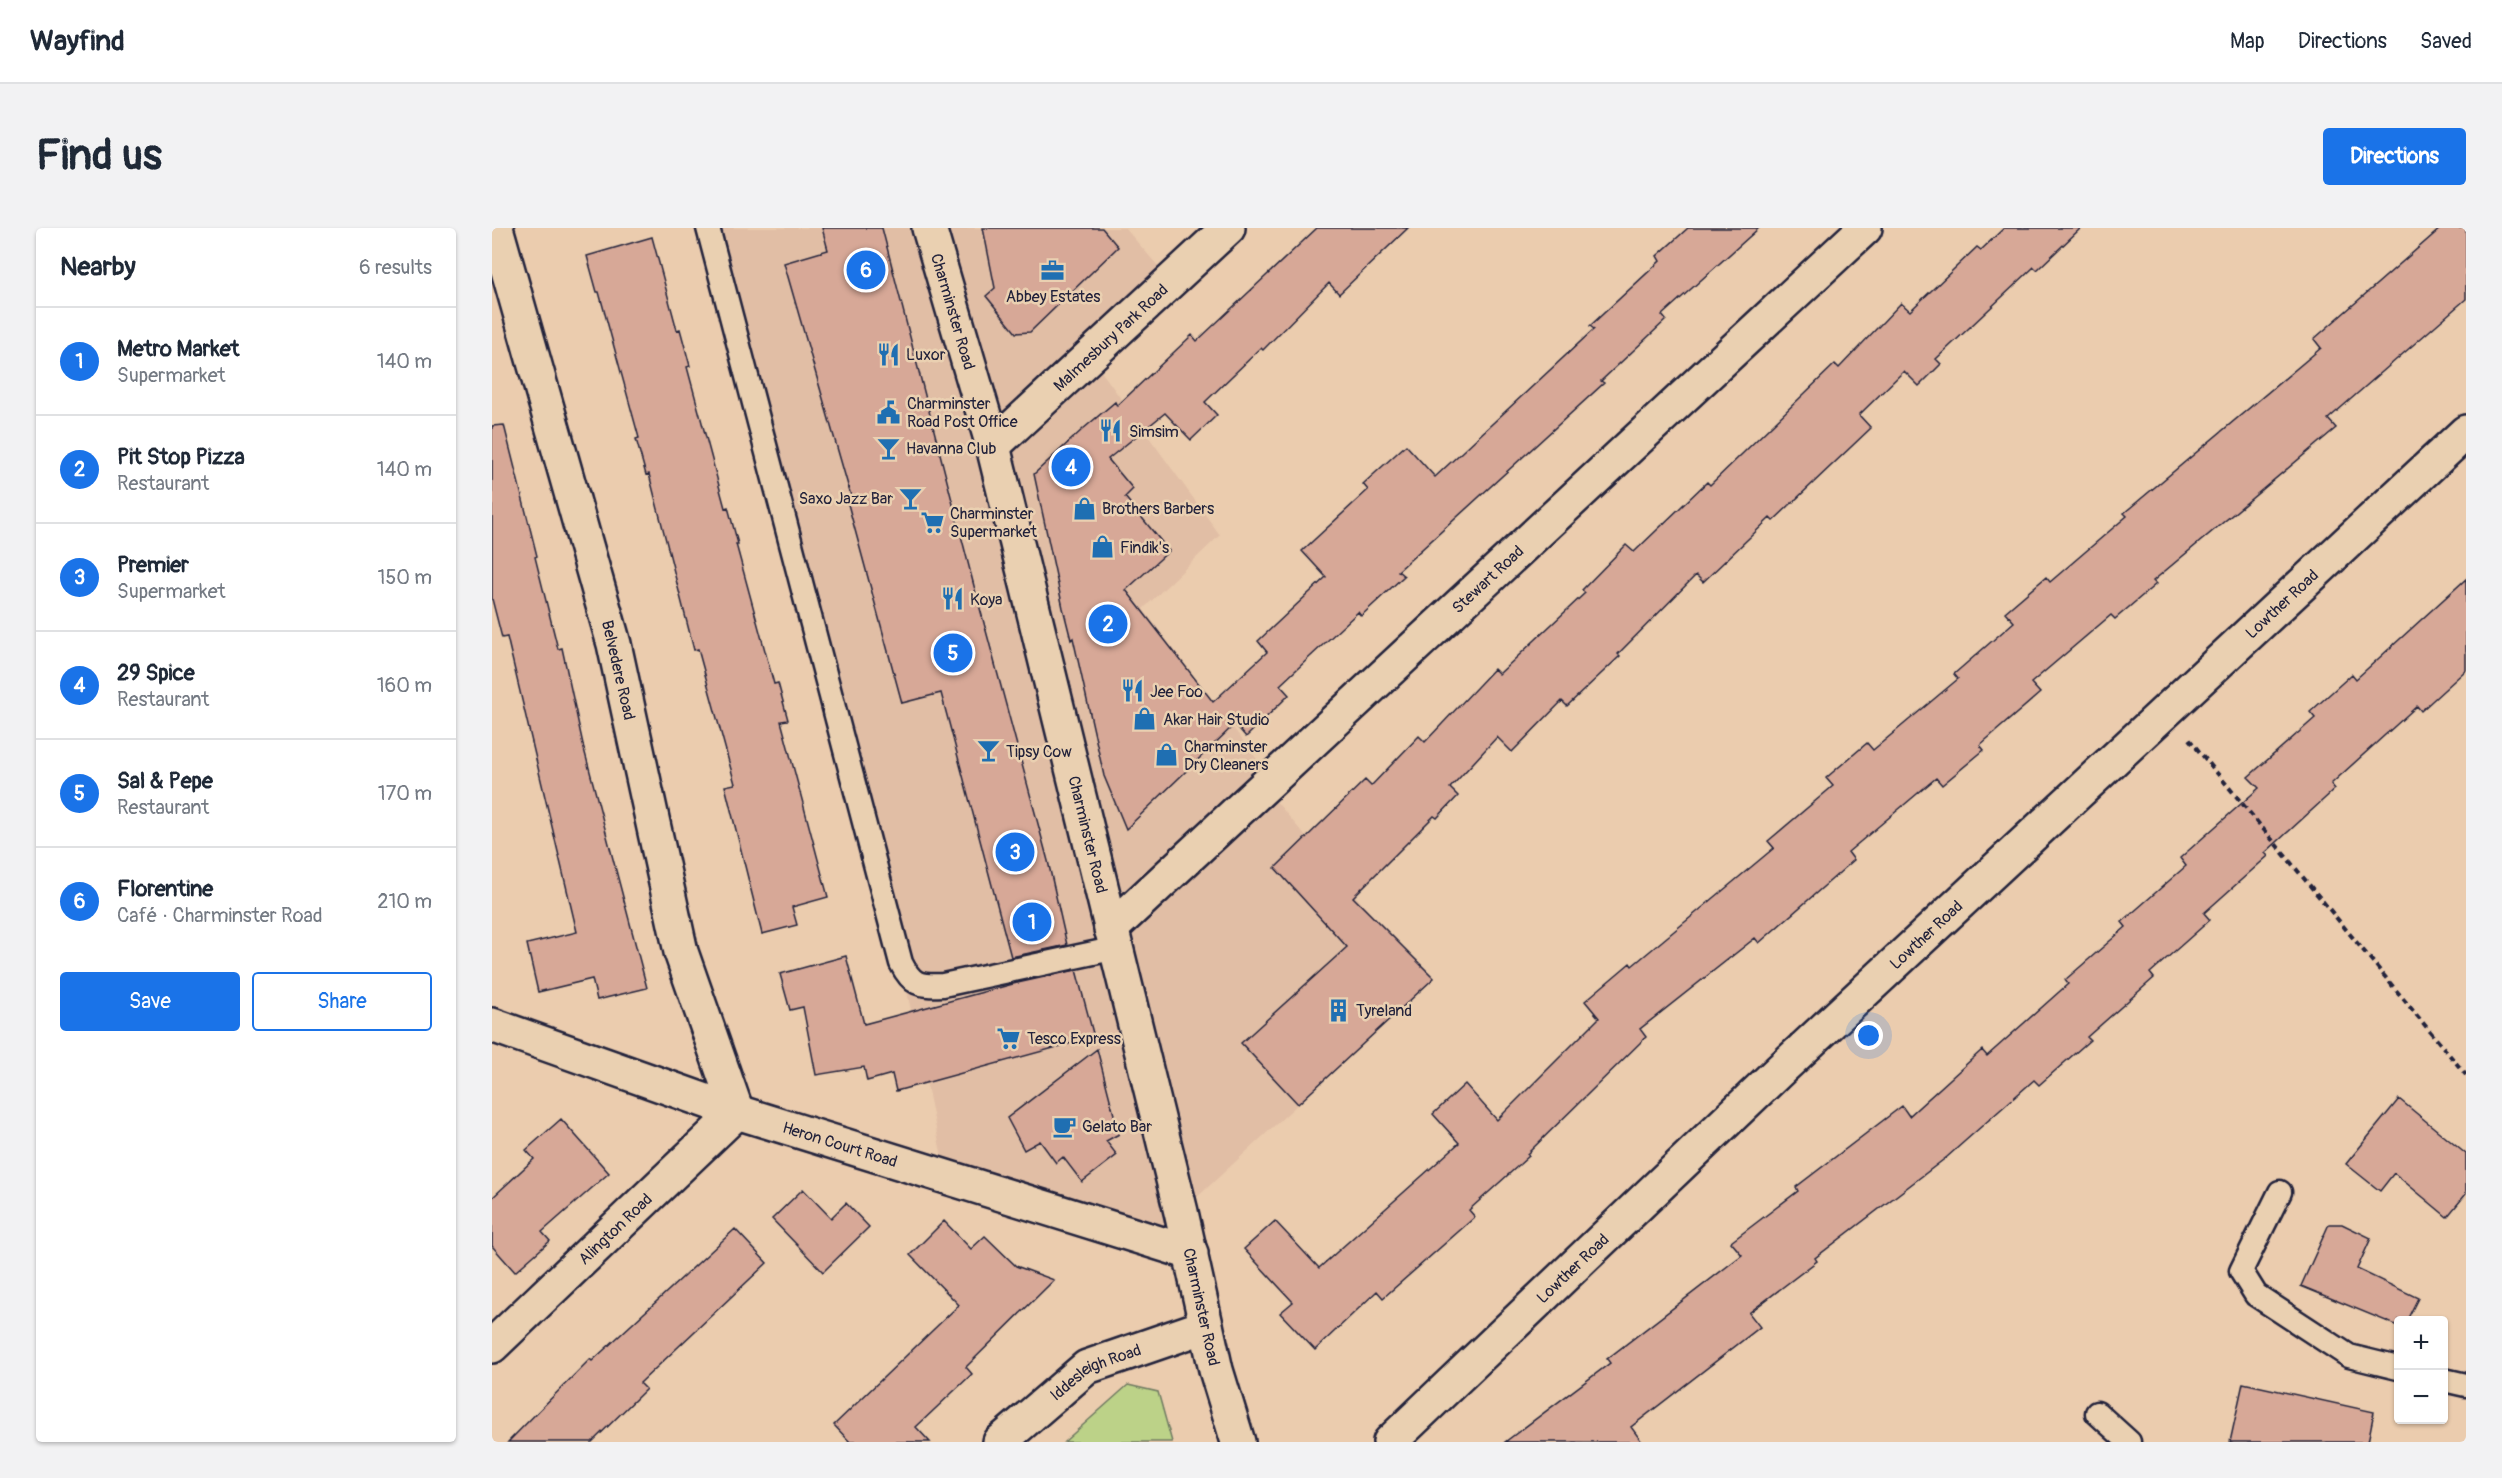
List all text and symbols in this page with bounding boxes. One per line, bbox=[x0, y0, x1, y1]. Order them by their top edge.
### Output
text: Wayfind bbox=[30, 24, 125, 59]
text: Map bbox=[2230, 28, 2265, 55]
text: Directions bbox=[2298, 28, 2387, 55]
text: Saved bbox=[2420, 28, 2472, 55]
button: Directions bbox=[2323, 128, 2466, 185]
text: Find us bbox=[36, 130, 162, 182]
pin: 6 bbox=[846, 248, 886, 292]
text: Nearby bbox=[60, 251, 136, 283]
street label: Charminster Road bbox=[926, 251, 979, 372]
text: 6 results bbox=[359, 255, 432, 280]
office icon: Abbey Estates bbox=[1040, 258, 1066, 284]
street label: Malmesbury Park Road bbox=[1050, 280, 1172, 396]
place label: Abbey Estates bbox=[1006, 287, 1100, 307]
text: Metro Market bbox=[117, 335, 239, 363]
restaurant icon: Luxor bbox=[875, 341, 901, 367]
place label: Luxor bbox=[906, 345, 946, 365]
text: 1 bbox=[76, 349, 83, 374]
text: 140 m bbox=[377, 349, 432, 374]
text: Supermarket bbox=[117, 363, 226, 388]
place label: Charminster Road Post Office bbox=[907, 394, 1018, 432]
public building icon: Charminster Road Post Office bbox=[876, 399, 902, 425]
restaurant icon: Simsim bbox=[1098, 418, 1124, 444]
place label: Simsim bbox=[1129, 422, 1179, 442]
bar icon: Havanna Club bbox=[875, 435, 901, 461]
place label: Havanna Club bbox=[906, 439, 996, 459]
text: Pit Stop Pizza bbox=[117, 443, 245, 471]
pin: 4 bbox=[1052, 444, 1090, 490]
text: 2 bbox=[74, 457, 85, 482]
text: 140 m bbox=[377, 457, 432, 482]
text: Restaurant bbox=[117, 471, 209, 496]
bar icon: Saxo Jazz Bar bbox=[898, 485, 924, 511]
place label: Saxo Jazz Bar bbox=[799, 489, 893, 509]
shop icon: Brothers Barbers bbox=[1071, 495, 1097, 521]
place label: Brothers Barbers bbox=[1102, 499, 1214, 519]
place label: Charminster Supermarket bbox=[950, 504, 1037, 542]
supermarket icon: Charminster Supermarket bbox=[919, 509, 945, 535]
shop icon: Findik's bbox=[1089, 534, 1115, 560]
place label: Findik's bbox=[1120, 538, 1169, 558]
street label: Stewart Road bbox=[1448, 542, 1528, 618]
text: Premier bbox=[117, 551, 189, 579]
text: 3 bbox=[74, 565, 85, 590]
text: 150 m bbox=[378, 565, 432, 590]
street label: Lowther Road bbox=[2242, 565, 2323, 643]
text: Supermarket bbox=[117, 579, 226, 604]
restaurant icon: Koya bbox=[939, 586, 965, 612]
place label: Koya bbox=[970, 590, 1003, 610]
pin: 2 bbox=[1088, 602, 1128, 646]
street label: Belvedere Road bbox=[597, 618, 639, 722]
pin: 5 bbox=[934, 630, 972, 676]
text: 29 Spice bbox=[117, 659, 195, 687]
text: 4 bbox=[74, 673, 85, 698]
text: 160 m bbox=[377, 673, 432, 698]
restaurant icon: Jee Foo bbox=[1119, 678, 1145, 704]
place label: Jee Foo bbox=[1150, 682, 1203, 702]
text: Restaurant bbox=[117, 687, 209, 712]
shop icon: Akar Hair Studio bbox=[1132, 706, 1158, 732]
place label: Akar Hair Studio bbox=[1163, 710, 1270, 730]
place label: Charminster Dry Cleaners bbox=[1184, 737, 1268, 775]
bar icon: Tipsy Cow bbox=[975, 738, 1001, 764]
place label: Tipsy Cow bbox=[1006, 742, 1072, 762]
shop icon: Charminster Dry Cleaners bbox=[1153, 742, 1179, 768]
text: Sal & Pepe bbox=[117, 767, 213, 795]
street label: Charminster Road bbox=[1063, 774, 1111, 895]
text: 5 bbox=[74, 781, 85, 806]
text: 170 m bbox=[378, 781, 432, 806]
text: Restaurant bbox=[117, 795, 209, 820]
pin: 3 bbox=[996, 830, 1034, 874]
text: Florentine bbox=[117, 875, 213, 903]
text: 6 bbox=[74, 889, 85, 914]
text: 210 m bbox=[377, 889, 432, 914]
street label: Lowther Road bbox=[1886, 896, 1967, 974]
pin: 1 bbox=[1012, 900, 1052, 944]
text: Café · Charminster Road bbox=[117, 903, 323, 928]
button: Save bbox=[60, 972, 240, 1031]
button: Share bbox=[252, 972, 432, 1031]
building icon: Tyreland bbox=[1325, 997, 1351, 1023]
place label: Tyreland bbox=[1356, 1001, 1412, 1021]
your location bbox=[1854, 1021, 1883, 1050]
supermarket icon: Tesco Express bbox=[996, 1025, 1022, 1051]
place label: Tesco Express bbox=[1027, 1029, 1121, 1049]
cafe icon: Gelato Bar bbox=[1051, 1113, 1077, 1139]
place label: Gelato Bar bbox=[1082, 1117, 1152, 1137]
street label: Heron Court Road bbox=[780, 1118, 900, 1172]
street label: Alington Road bbox=[575, 1189, 657, 1269]
street label: Lowther Road bbox=[1533, 1230, 1613, 1308]
street label: Charminster Road bbox=[1178, 1246, 1224, 1368]
map controls bbox=[2394, 1316, 2448, 1424]
button: + bbox=[2394, 1316, 2448, 1370]
street label: Iddesleigh Road bbox=[1046, 1340, 1144, 1405]
button: − bbox=[2394, 1370, 2448, 1424]

